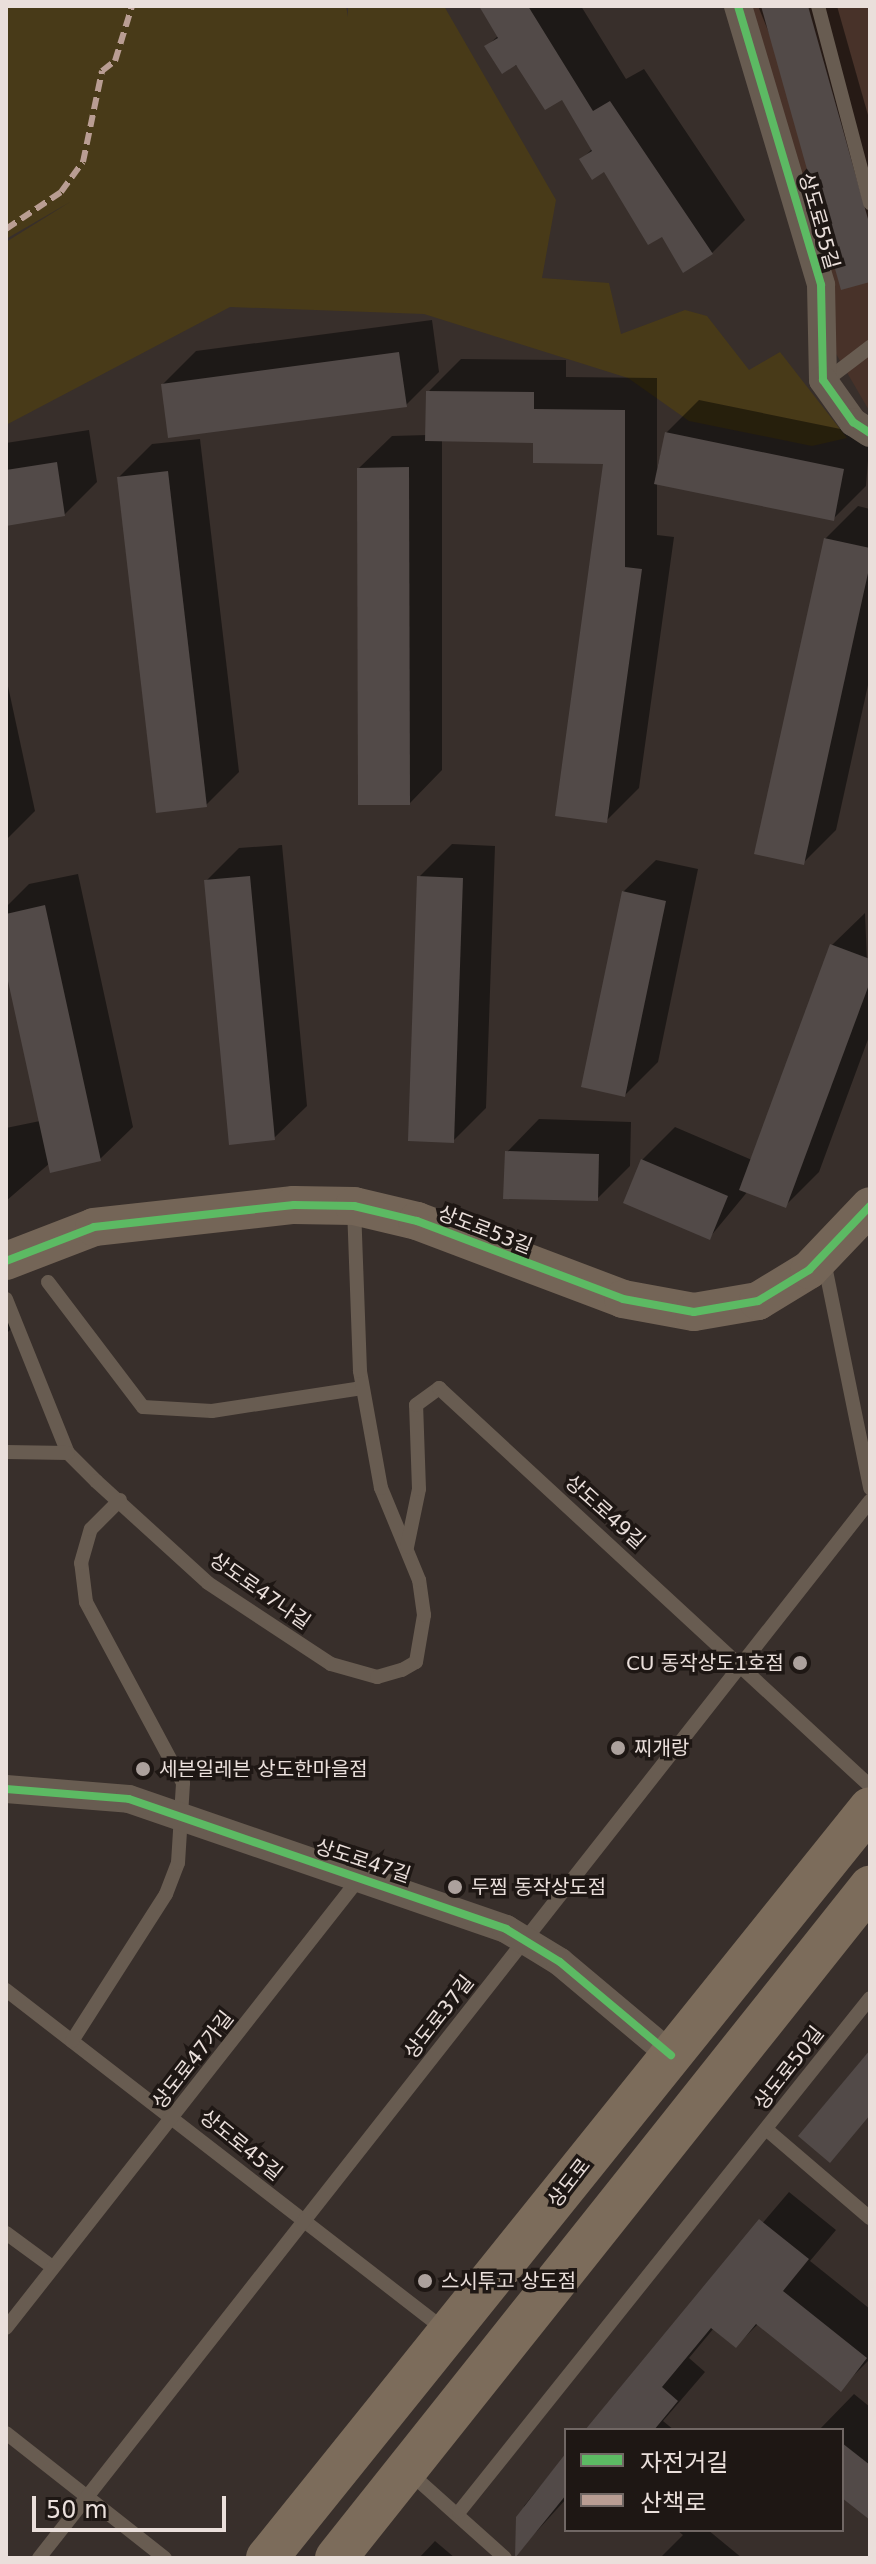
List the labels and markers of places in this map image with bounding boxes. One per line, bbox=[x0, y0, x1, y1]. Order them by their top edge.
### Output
place label: CU 동작상도1호점 bbox=[626, 1651, 784, 1675]
marker: CU 동작상도1호점 bbox=[791, 1654, 809, 1672]
place label: 찌개랑 bbox=[634, 1736, 689, 1760]
marker: 찌개랑 bbox=[609, 1739, 627, 1757]
place label: 세븐일레븐 상도한마을점 bbox=[159, 1757, 368, 1781]
marker: 세븐일레븐 상도한마을점 bbox=[134, 1760, 152, 1778]
place label: 두찜 동작상도점 bbox=[471, 1875, 606, 1899]
marker: 두찜 동작상도점 bbox=[446, 1878, 464, 1896]
place label: 스시투고 상도점 bbox=[441, 2269, 576, 2293]
marker: 스시투고 상도점 bbox=[416, 2272, 434, 2290]

